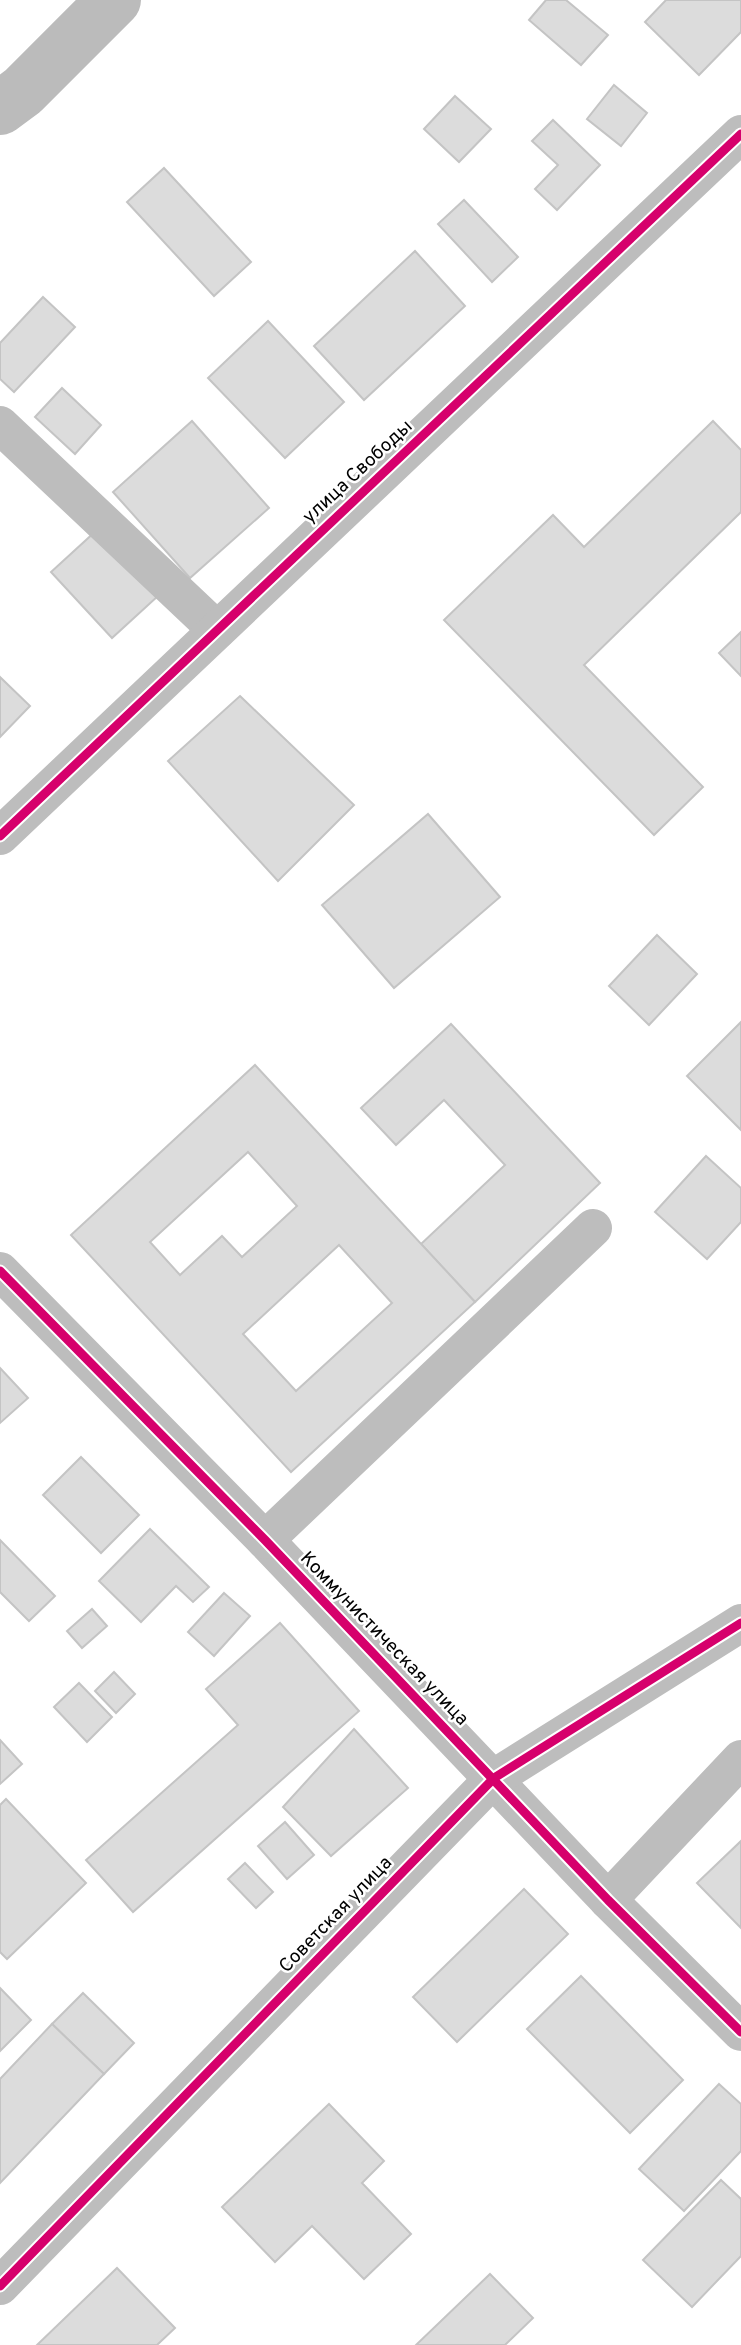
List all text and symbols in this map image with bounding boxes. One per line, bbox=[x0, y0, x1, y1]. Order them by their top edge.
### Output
street label: улица Свободы bbox=[298, 415, 418, 529]
street label: Коммунистическая улица bbox=[295, 1547, 473, 1731]
street label: Советская улица bbox=[274, 1852, 398, 1978]

